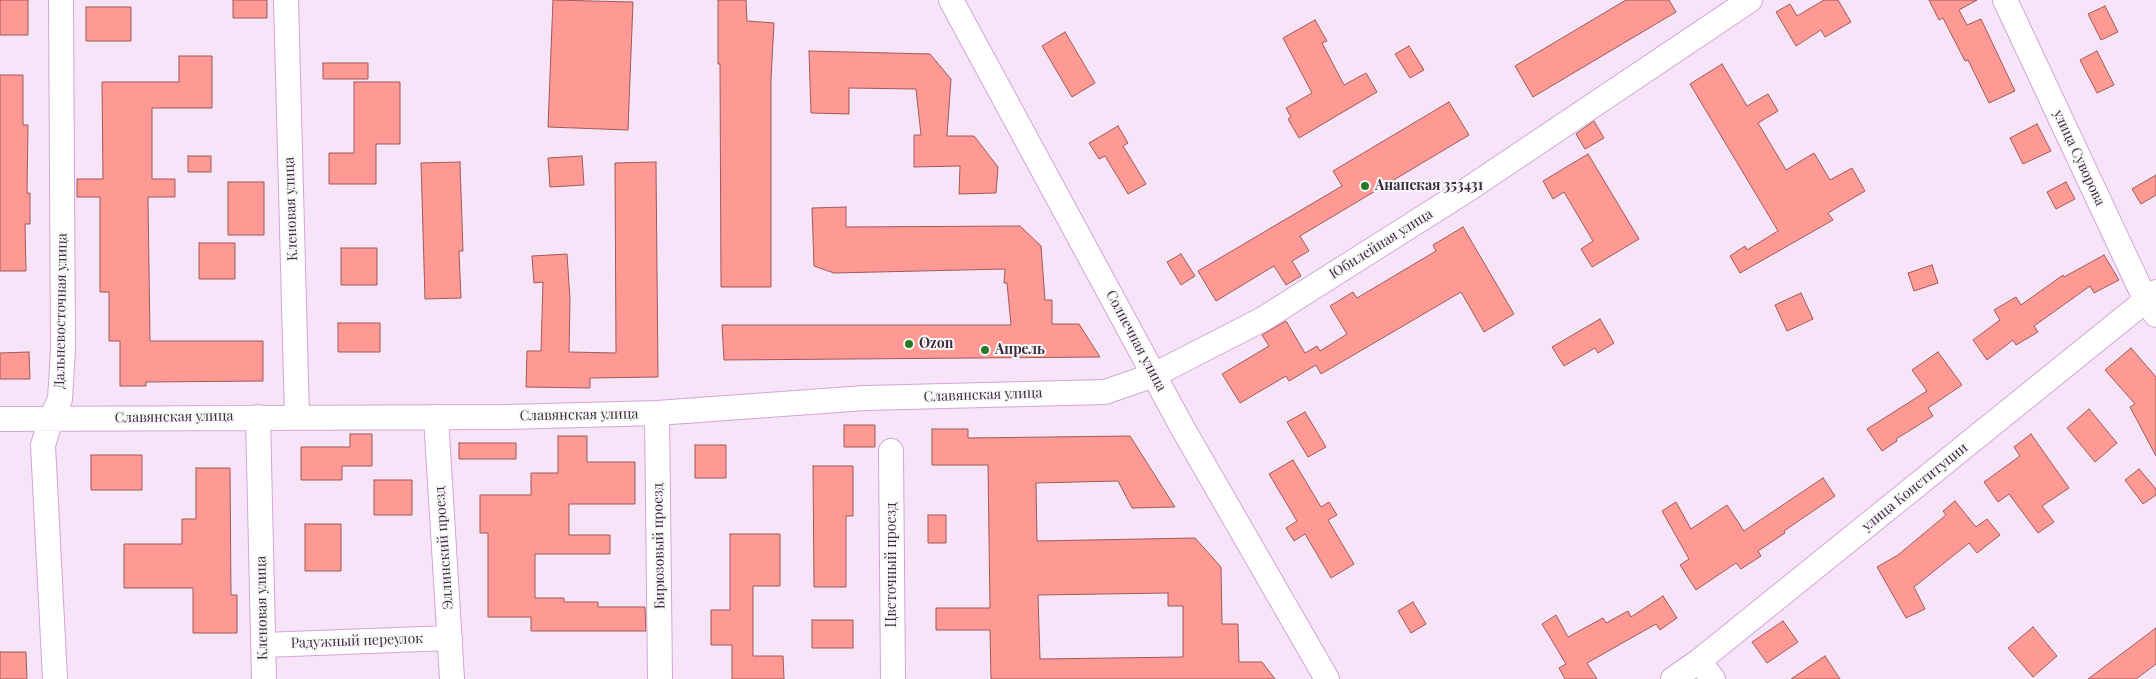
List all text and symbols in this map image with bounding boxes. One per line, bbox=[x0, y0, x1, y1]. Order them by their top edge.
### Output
street label: улица Суворова bbox=[2049, 107, 2109, 209]
street label: Кленовая улица bbox=[281, 157, 301, 261]
place label: Анапская 353431 bbox=[1375, 178, 1483, 194]
marker: Анапская 353431 bbox=[1359, 180, 1371, 192]
street label: Юбилейная улица bbox=[1326, 205, 1436, 283]
street label: Дальневосточная улица bbox=[51, 233, 71, 389]
street label: Солнечная улица bbox=[1102, 288, 1170, 394]
place label: Ozon bbox=[919, 336, 953, 352]
marker: Ozon bbox=[903, 338, 915, 350]
place label: Апрель bbox=[995, 342, 1045, 358]
marker: Апрель bbox=[979, 344, 991, 356]
street label: Славянская улица bbox=[923, 385, 1043, 405]
street label: Славянская улица bbox=[519, 406, 639, 424]
street label: Славянская улица bbox=[114, 408, 234, 426]
street label: улица Конституции bbox=[1859, 439, 1971, 535]
street label: Бирюзовый проезд bbox=[650, 483, 668, 609]
street label: Эллинский проезд bbox=[431, 486, 457, 610]
street label: Цветочный проезд bbox=[884, 503, 900, 627]
street label: Кленовая улица bbox=[253, 556, 271, 660]
street label: Радужный переулок bbox=[290, 630, 424, 652]

